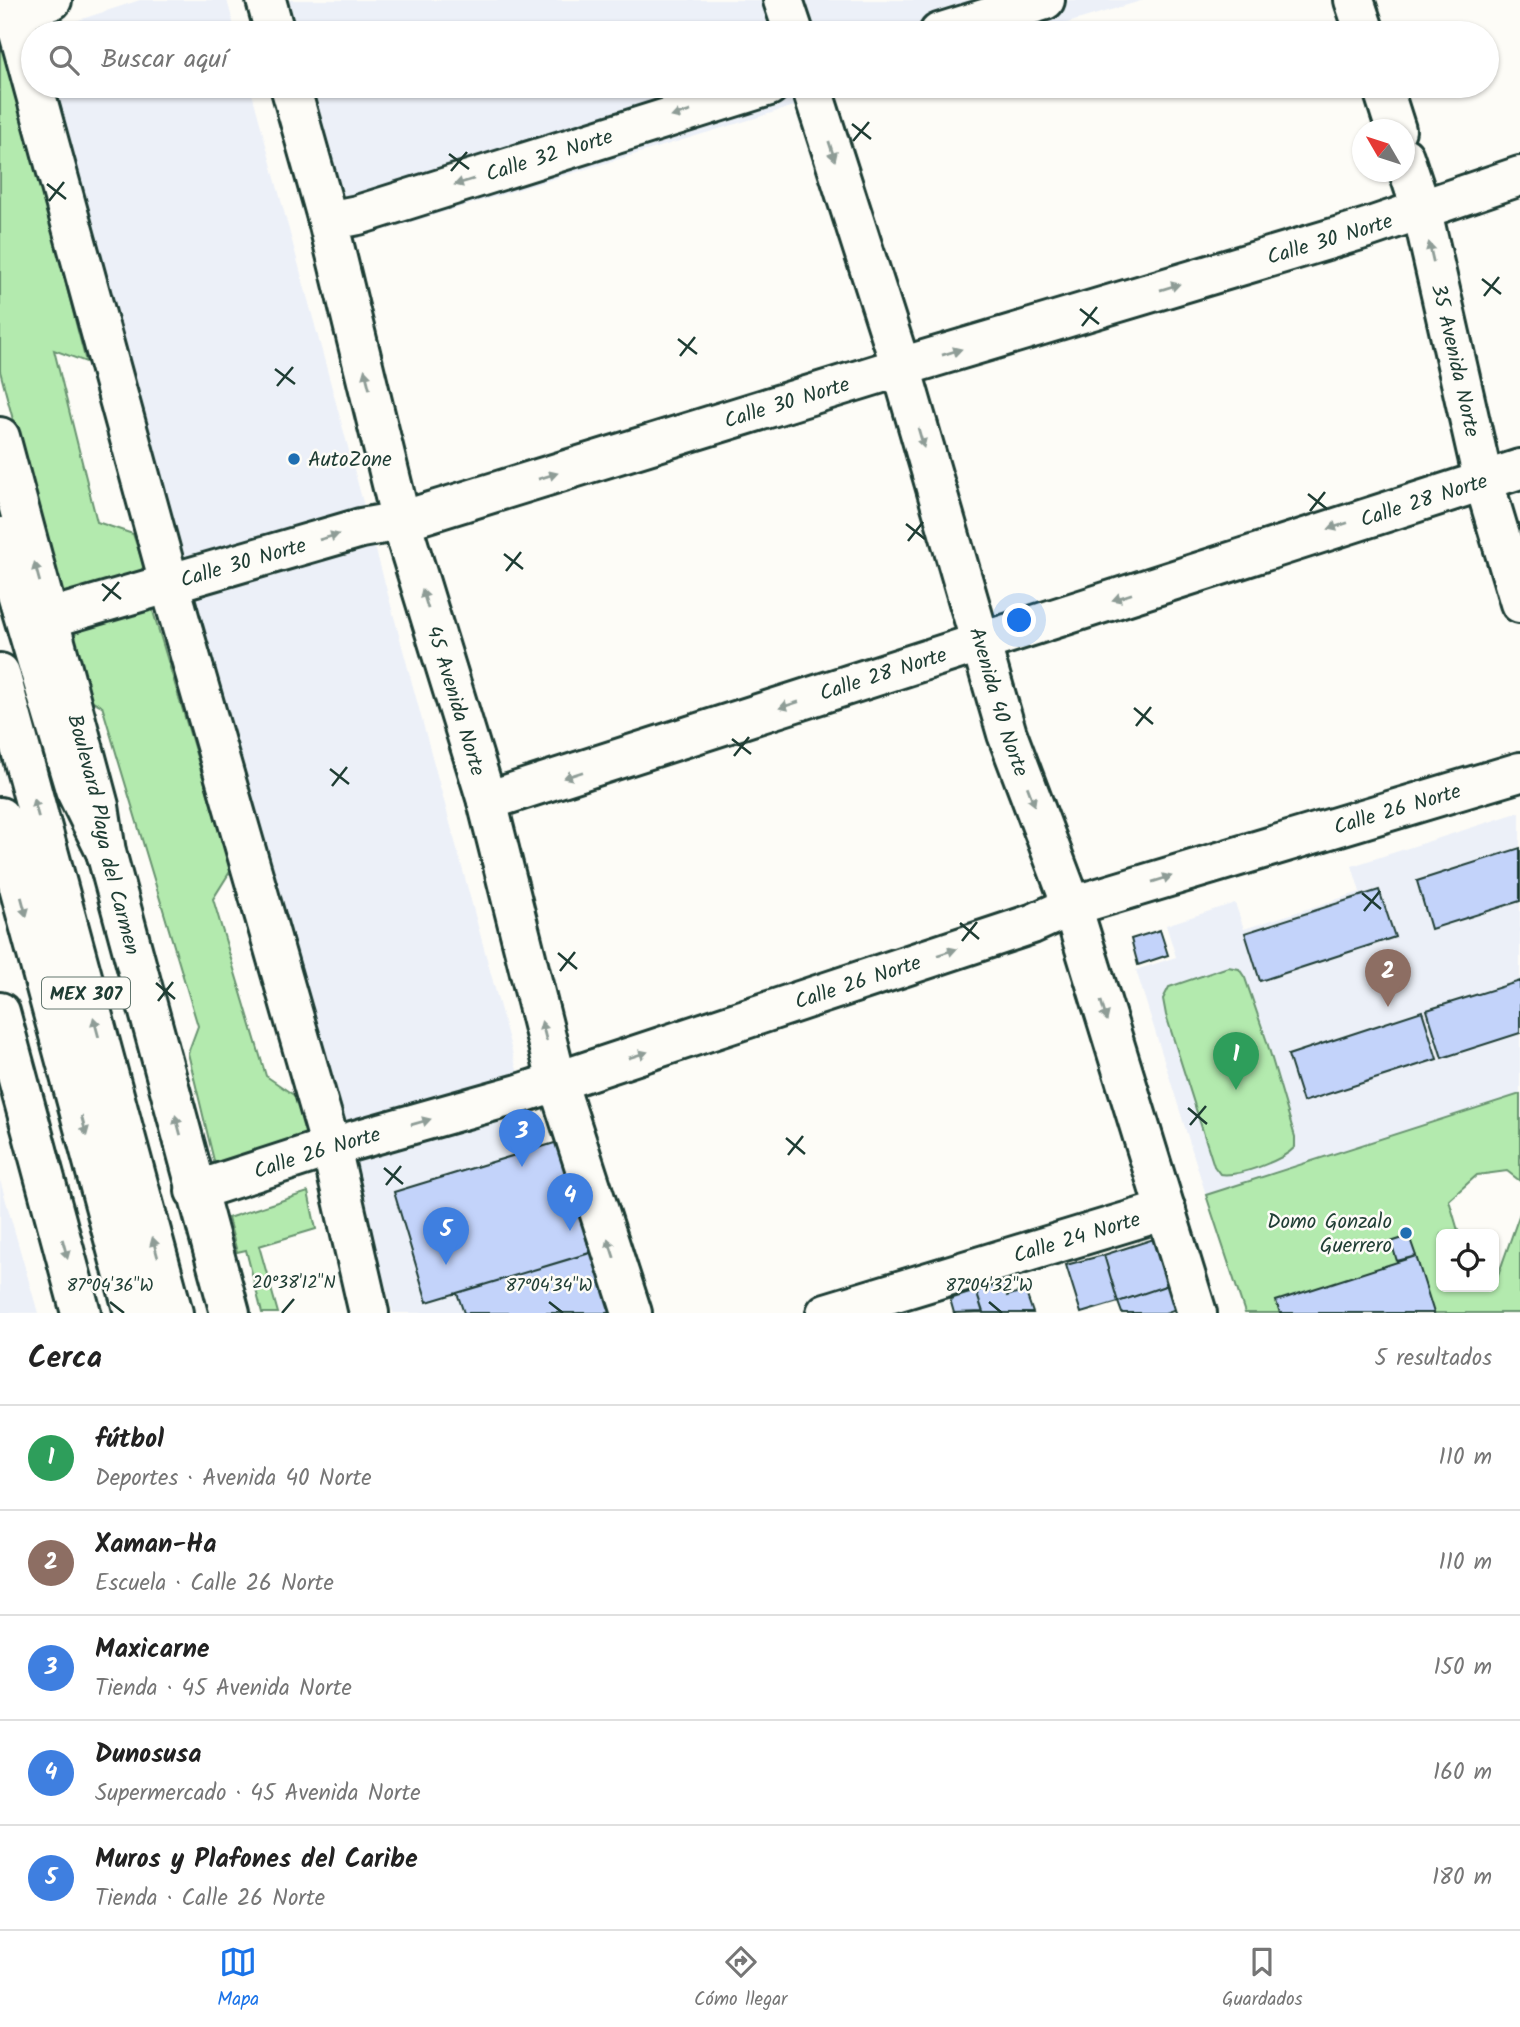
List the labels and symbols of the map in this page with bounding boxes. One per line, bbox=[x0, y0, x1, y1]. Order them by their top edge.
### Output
one-way arrow bbox=[670, 109, 691, 119]
north arrow bbox=[1352, 119, 1415, 182]
street label: Calle 32 Norte bbox=[482, 121, 618, 192]
one-way arrow bbox=[828, 140, 838, 161]
one-way arrow bbox=[453, 177, 474, 188]
street label: Calle 30 Norte bbox=[1263, 205, 1398, 275]
one-way arrow bbox=[1425, 241, 1436, 263]
one-way arrow bbox=[1160, 281, 1181, 291]
street label: 35 Avenida Norte bbox=[1421, 281, 1488, 441]
one-way arrow bbox=[942, 346, 963, 356]
one-way arrow bbox=[361, 368, 372, 390]
street label: Calle 30 Norte bbox=[720, 369, 855, 439]
one-way arrow bbox=[917, 428, 927, 449]
place label: AutoZone bbox=[308, 444, 392, 477]
marker: AutoZone bbox=[286, 451, 302, 467]
street label: Calle 28 Norte bbox=[1356, 465, 1493, 537]
one-way arrow bbox=[537, 471, 558, 481]
one-way arrow bbox=[1328, 521, 1349, 532]
street label: Calle 30 Norte bbox=[177, 530, 311, 597]
one-way arrow bbox=[318, 531, 340, 542]
one-way arrow bbox=[31, 561, 42, 583]
one-way arrow bbox=[420, 588, 430, 609]
one-way arrow bbox=[1111, 592, 1132, 603]
your location bbox=[1002, 603, 1036, 637]
street label: 45 Avenida Norte bbox=[416, 622, 494, 781]
street label: Avenida 40 Norte bbox=[959, 624, 1037, 782]
street label: Calle 28 Norte bbox=[816, 639, 952, 711]
one-way arrow bbox=[778, 700, 799, 710]
street label: Boulevard Playa del Carmen bbox=[57, 711, 148, 959]
one-way arrow bbox=[562, 770, 583, 781]
street label: Calle 26 Norte bbox=[1330, 775, 1466, 845]
one-way arrow bbox=[1025, 786, 1036, 807]
one-way arrow bbox=[31, 797, 41, 818]
one-way arrow bbox=[1152, 874, 1173, 884]
one-way arrow bbox=[19, 896, 30, 918]
one-way arrow bbox=[936, 946, 957, 957]
street label: Calle 26 Norte bbox=[791, 947, 926, 1020]
pin: 2 bbox=[1365, 949, 1411, 1007]
road number: MEX 307 bbox=[42, 978, 130, 1009]
one-way arrow bbox=[1100, 1001, 1110, 1022]
one-way arrow bbox=[90, 1017, 100, 1038]
one-way arrow bbox=[538, 1020, 549, 1042]
pin: 1 bbox=[1213, 1032, 1259, 1090]
one-way arrow bbox=[627, 1049, 648, 1059]
pin: 3 bbox=[499, 1109, 545, 1167]
one-way arrow bbox=[172, 1114, 183, 1136]
one-way arrow bbox=[79, 1116, 89, 1137]
one-way arrow bbox=[410, 1116, 432, 1127]
street label: Calle 26 Norte bbox=[250, 1119, 385, 1189]
pin: 4 bbox=[547, 1173, 593, 1231]
street label: Calle 24 Norte bbox=[1010, 1204, 1145, 1273]
place label: Domo Gonzalo Guerrero bbox=[1267, 1206, 1392, 1263]
pin: 5 bbox=[423, 1207, 469, 1265]
marker: Domo Gonzalo Guerrero bbox=[1398, 1225, 1414, 1241]
one-way arrow bbox=[149, 1236, 160, 1258]
one-way arrow bbox=[605, 1237, 616, 1258]
one-way arrow bbox=[60, 1238, 71, 1260]
text: 20°38'12"N bbox=[252, 1269, 336, 1298]
text: 87°04'36"W bbox=[66, 1272, 154, 1301]
text: 87°04'34"W bbox=[506, 1272, 593, 1301]
text: 87°04'32"W bbox=[945, 1272, 1033, 1301]

